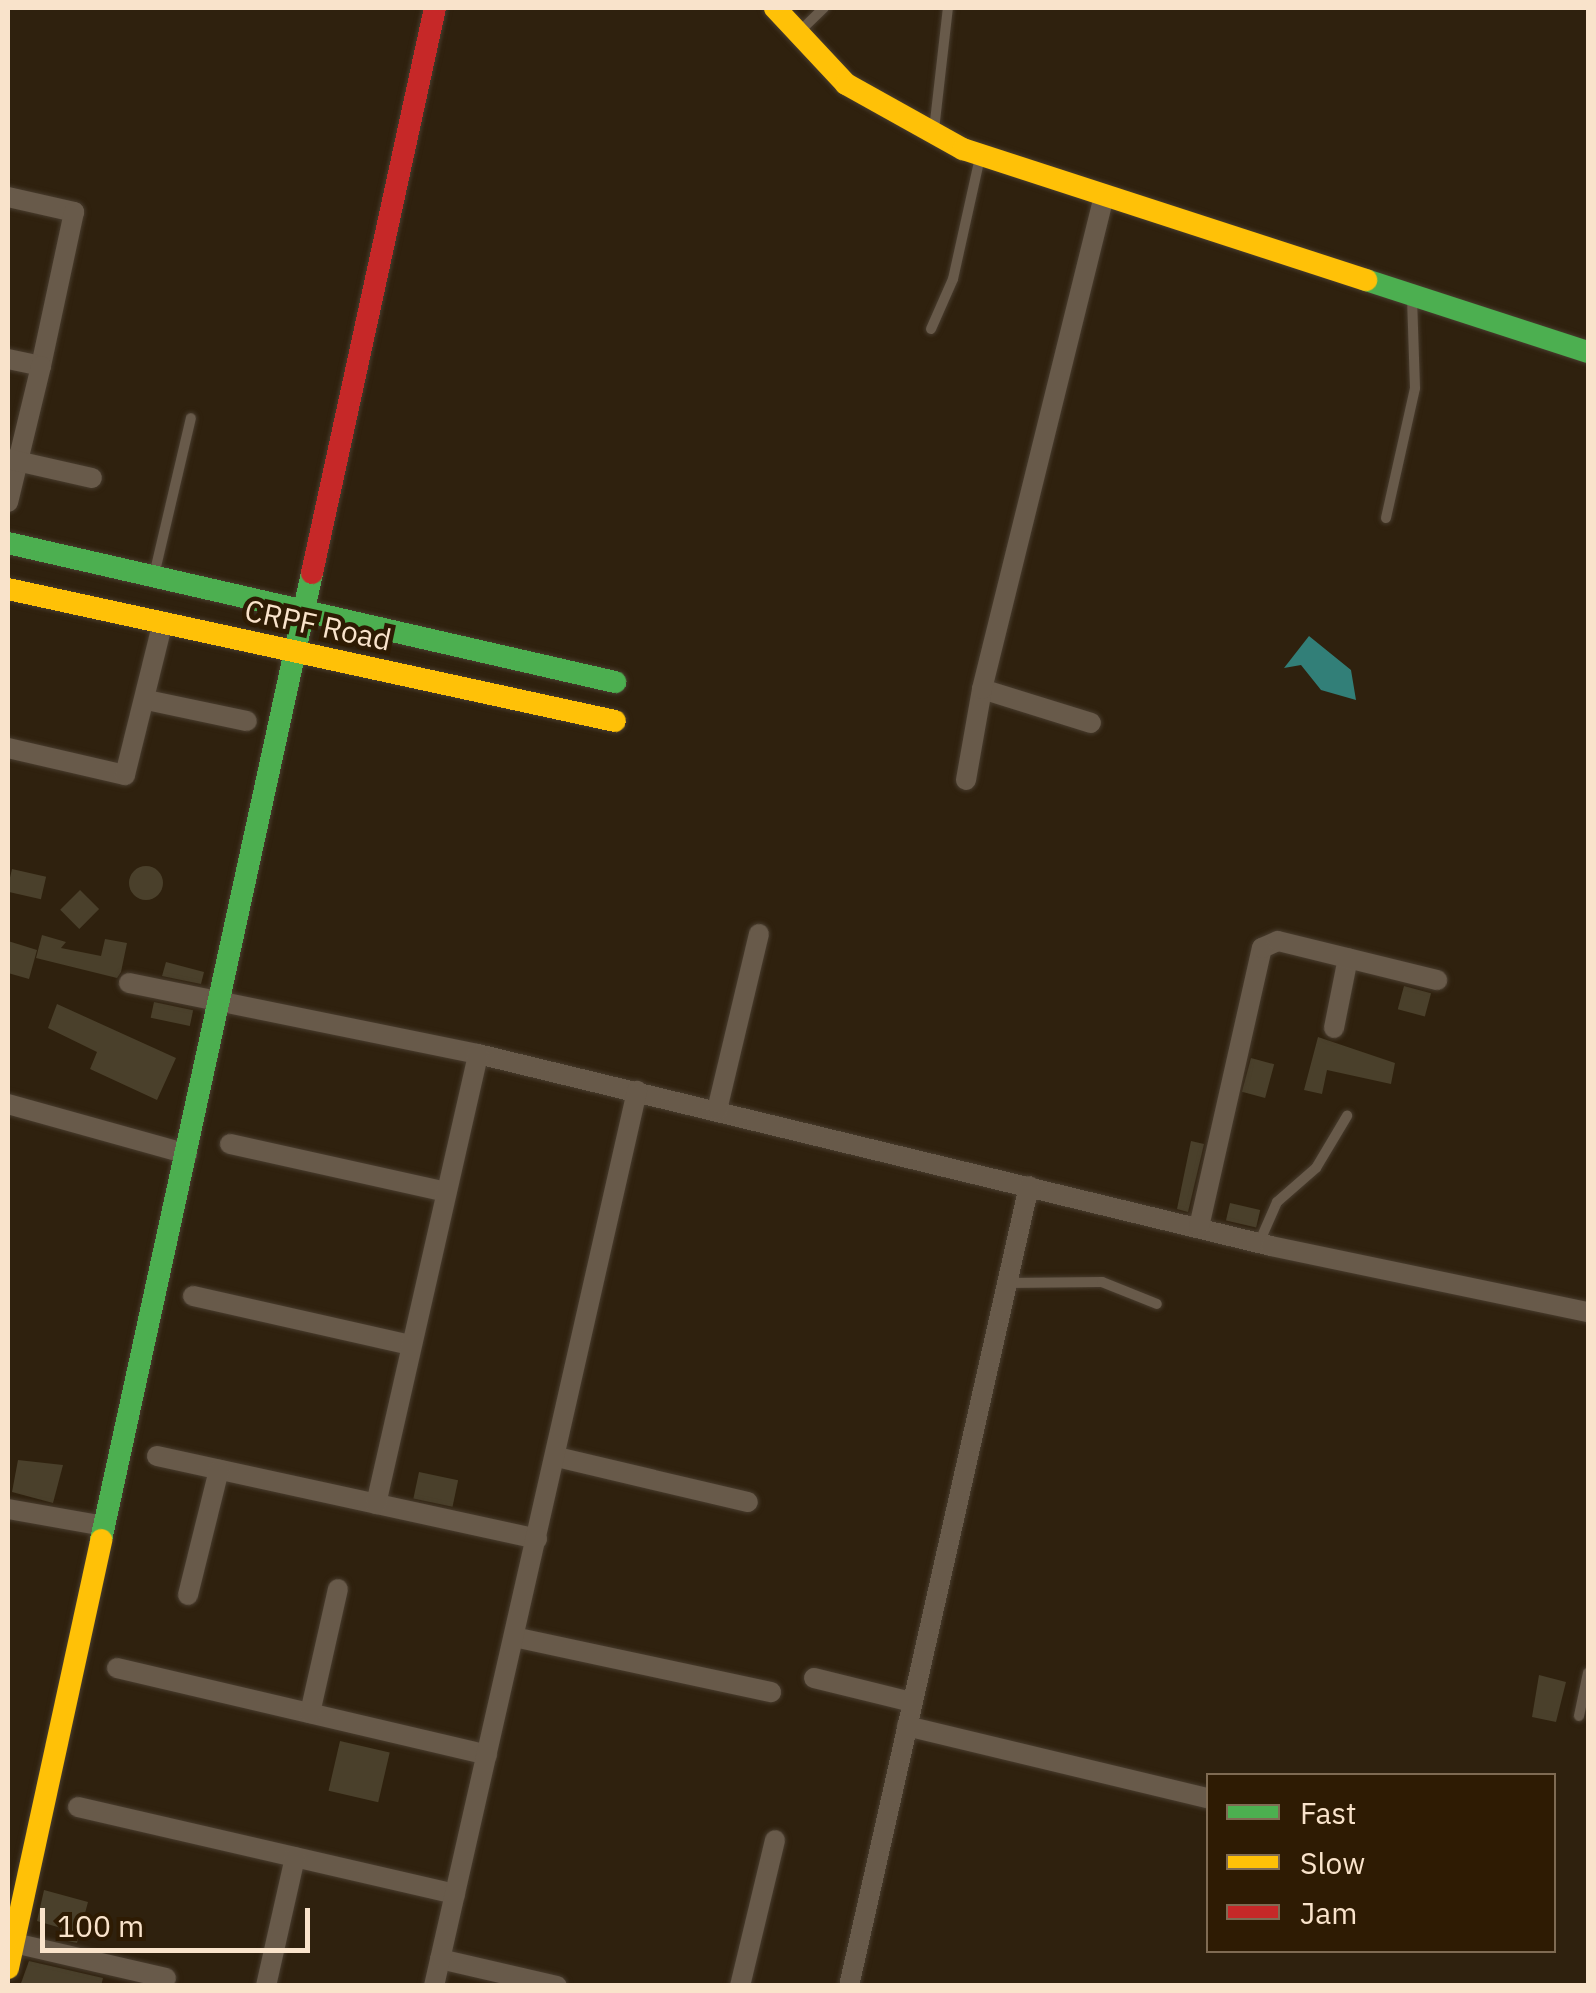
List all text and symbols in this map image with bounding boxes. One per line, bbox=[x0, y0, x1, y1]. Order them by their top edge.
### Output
street label: CRPF Road bbox=[241, 592, 395, 658]
legend bbox=[1206, 1773, 1556, 1953]
text: Fast bbox=[1300, 1793, 1357, 1832]
text: Slow bbox=[1300, 1843, 1365, 1882]
scale bar bbox=[45, 1888, 315, 1950]
text: Jam bbox=[1300, 1893, 1358, 1932]
text: 100 m bbox=[57, 1906, 144, 1945]

